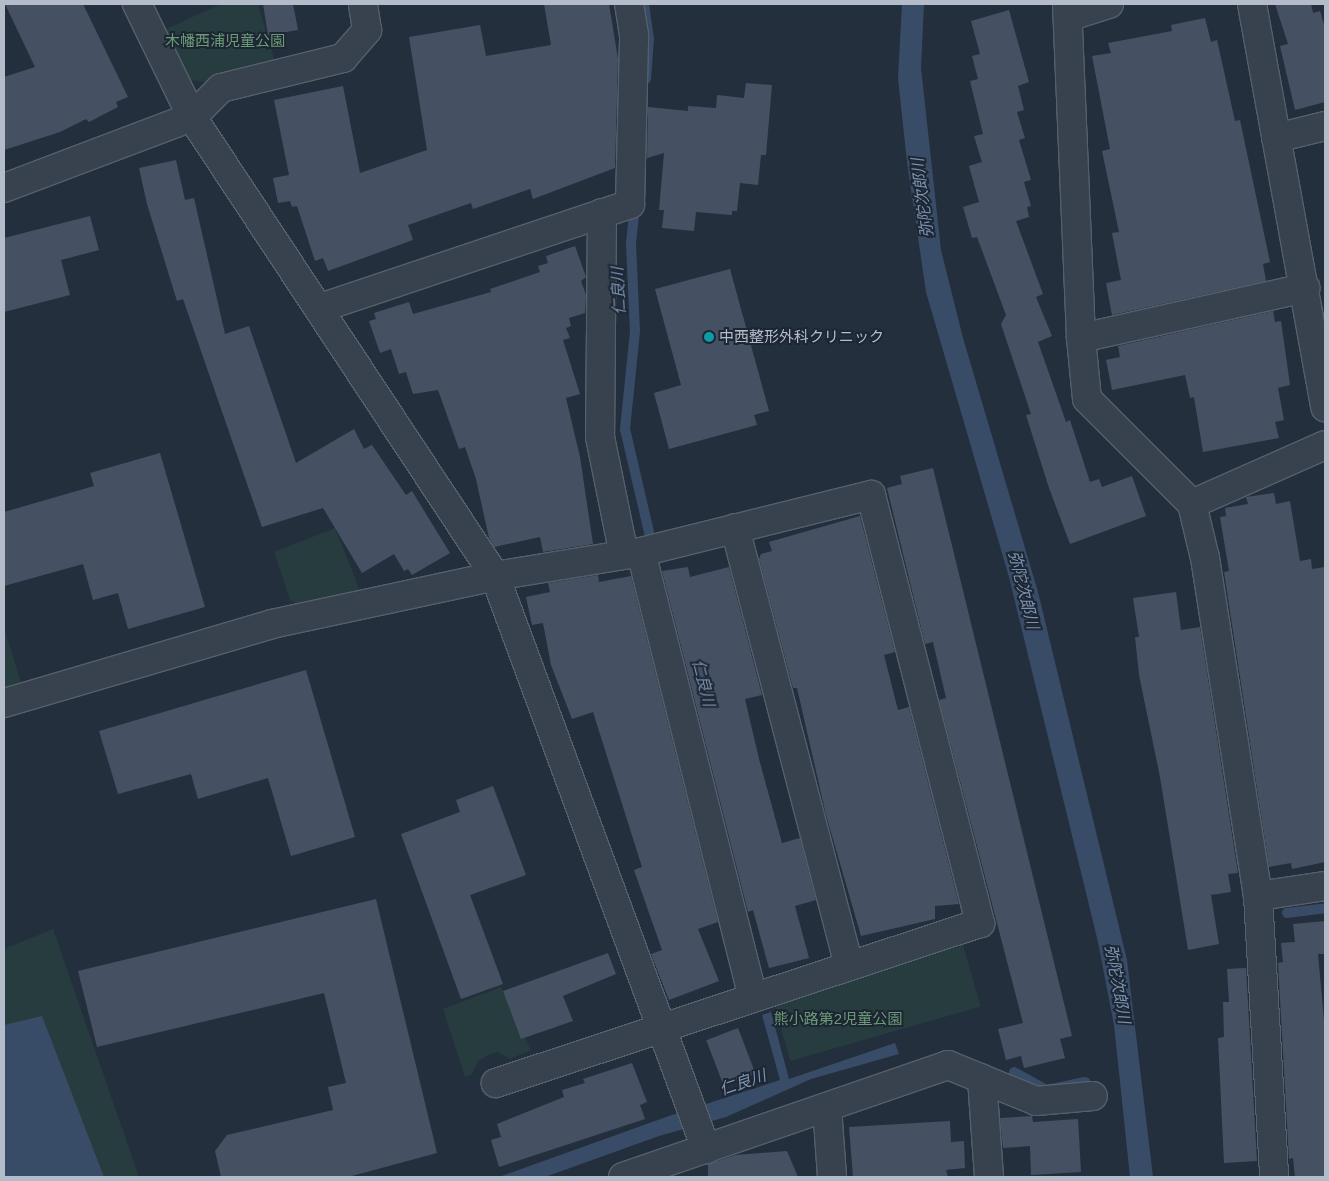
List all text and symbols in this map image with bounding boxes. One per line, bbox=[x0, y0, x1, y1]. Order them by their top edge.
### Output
park label: 木幡西浦児童公園 bbox=[165, 32, 285, 50]
water label: 弥陀次郎川 bbox=[909, 157, 937, 239]
water label: 仁良川 bbox=[608, 267, 630, 315]
place label: 中西整形外科クリニック bbox=[719, 328, 884, 346]
marker: 中西整形外科クリニック bbox=[703, 331, 715, 343]
water label: 弥陀次郎川 bbox=[1004, 549, 1042, 631]
water label: 仁良川 bbox=[688, 657, 718, 709]
water label: 弥陀次郎川 bbox=[1101, 943, 1133, 1025]
park label: 熊小路第2児童公園 bbox=[774, 1010, 902, 1028]
water label: 仁良川 bbox=[717, 1066, 769, 1100]

